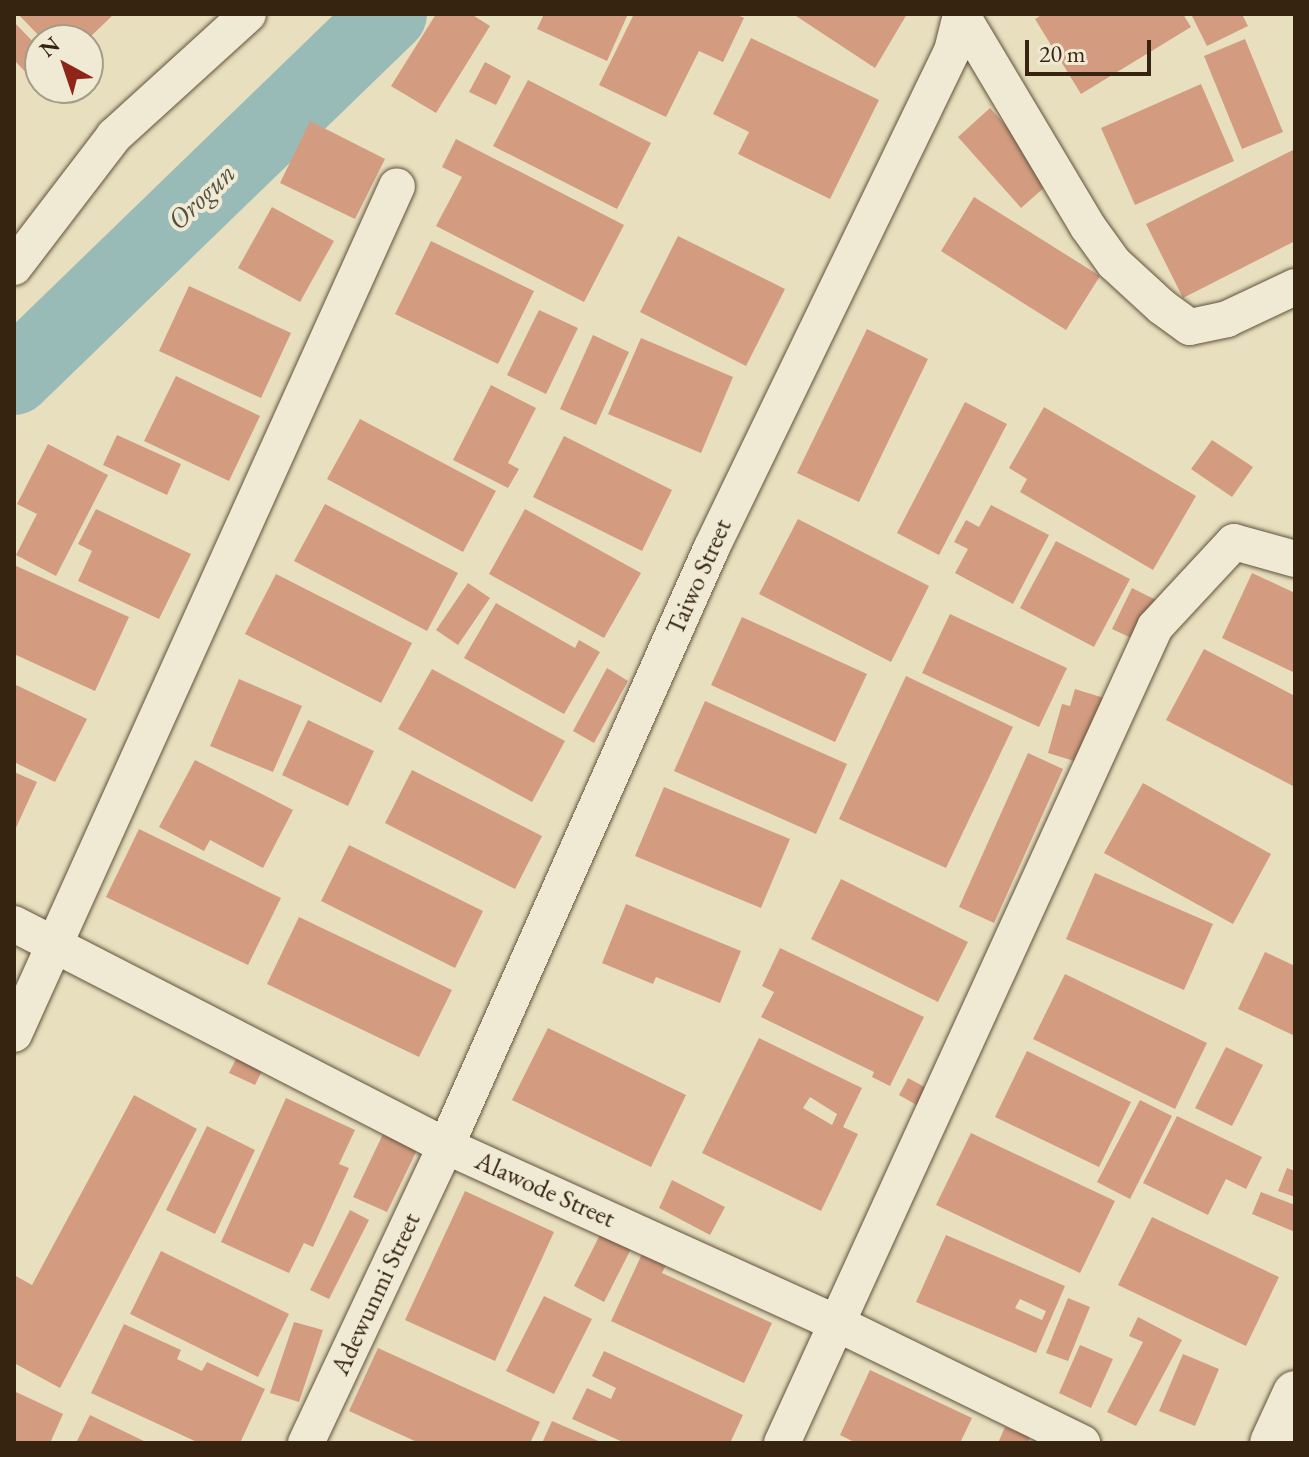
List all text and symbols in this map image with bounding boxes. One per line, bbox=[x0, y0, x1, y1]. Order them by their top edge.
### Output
north arrow bbox=[24, 24, 104, 104]
scale bar bbox=[1029, 24, 1155, 74]
text: N bbox=[33, 30, 66, 64]
text: 20 m bbox=[1039, 38, 1086, 69]
water label: Orogun bbox=[160, 156, 242, 236]
street label: Taiwo Street bbox=[660, 514, 738, 640]
street label: Alawode Street bbox=[470, 1145, 620, 1235]
street label: Adewunmi Street bbox=[325, 1208, 427, 1380]

